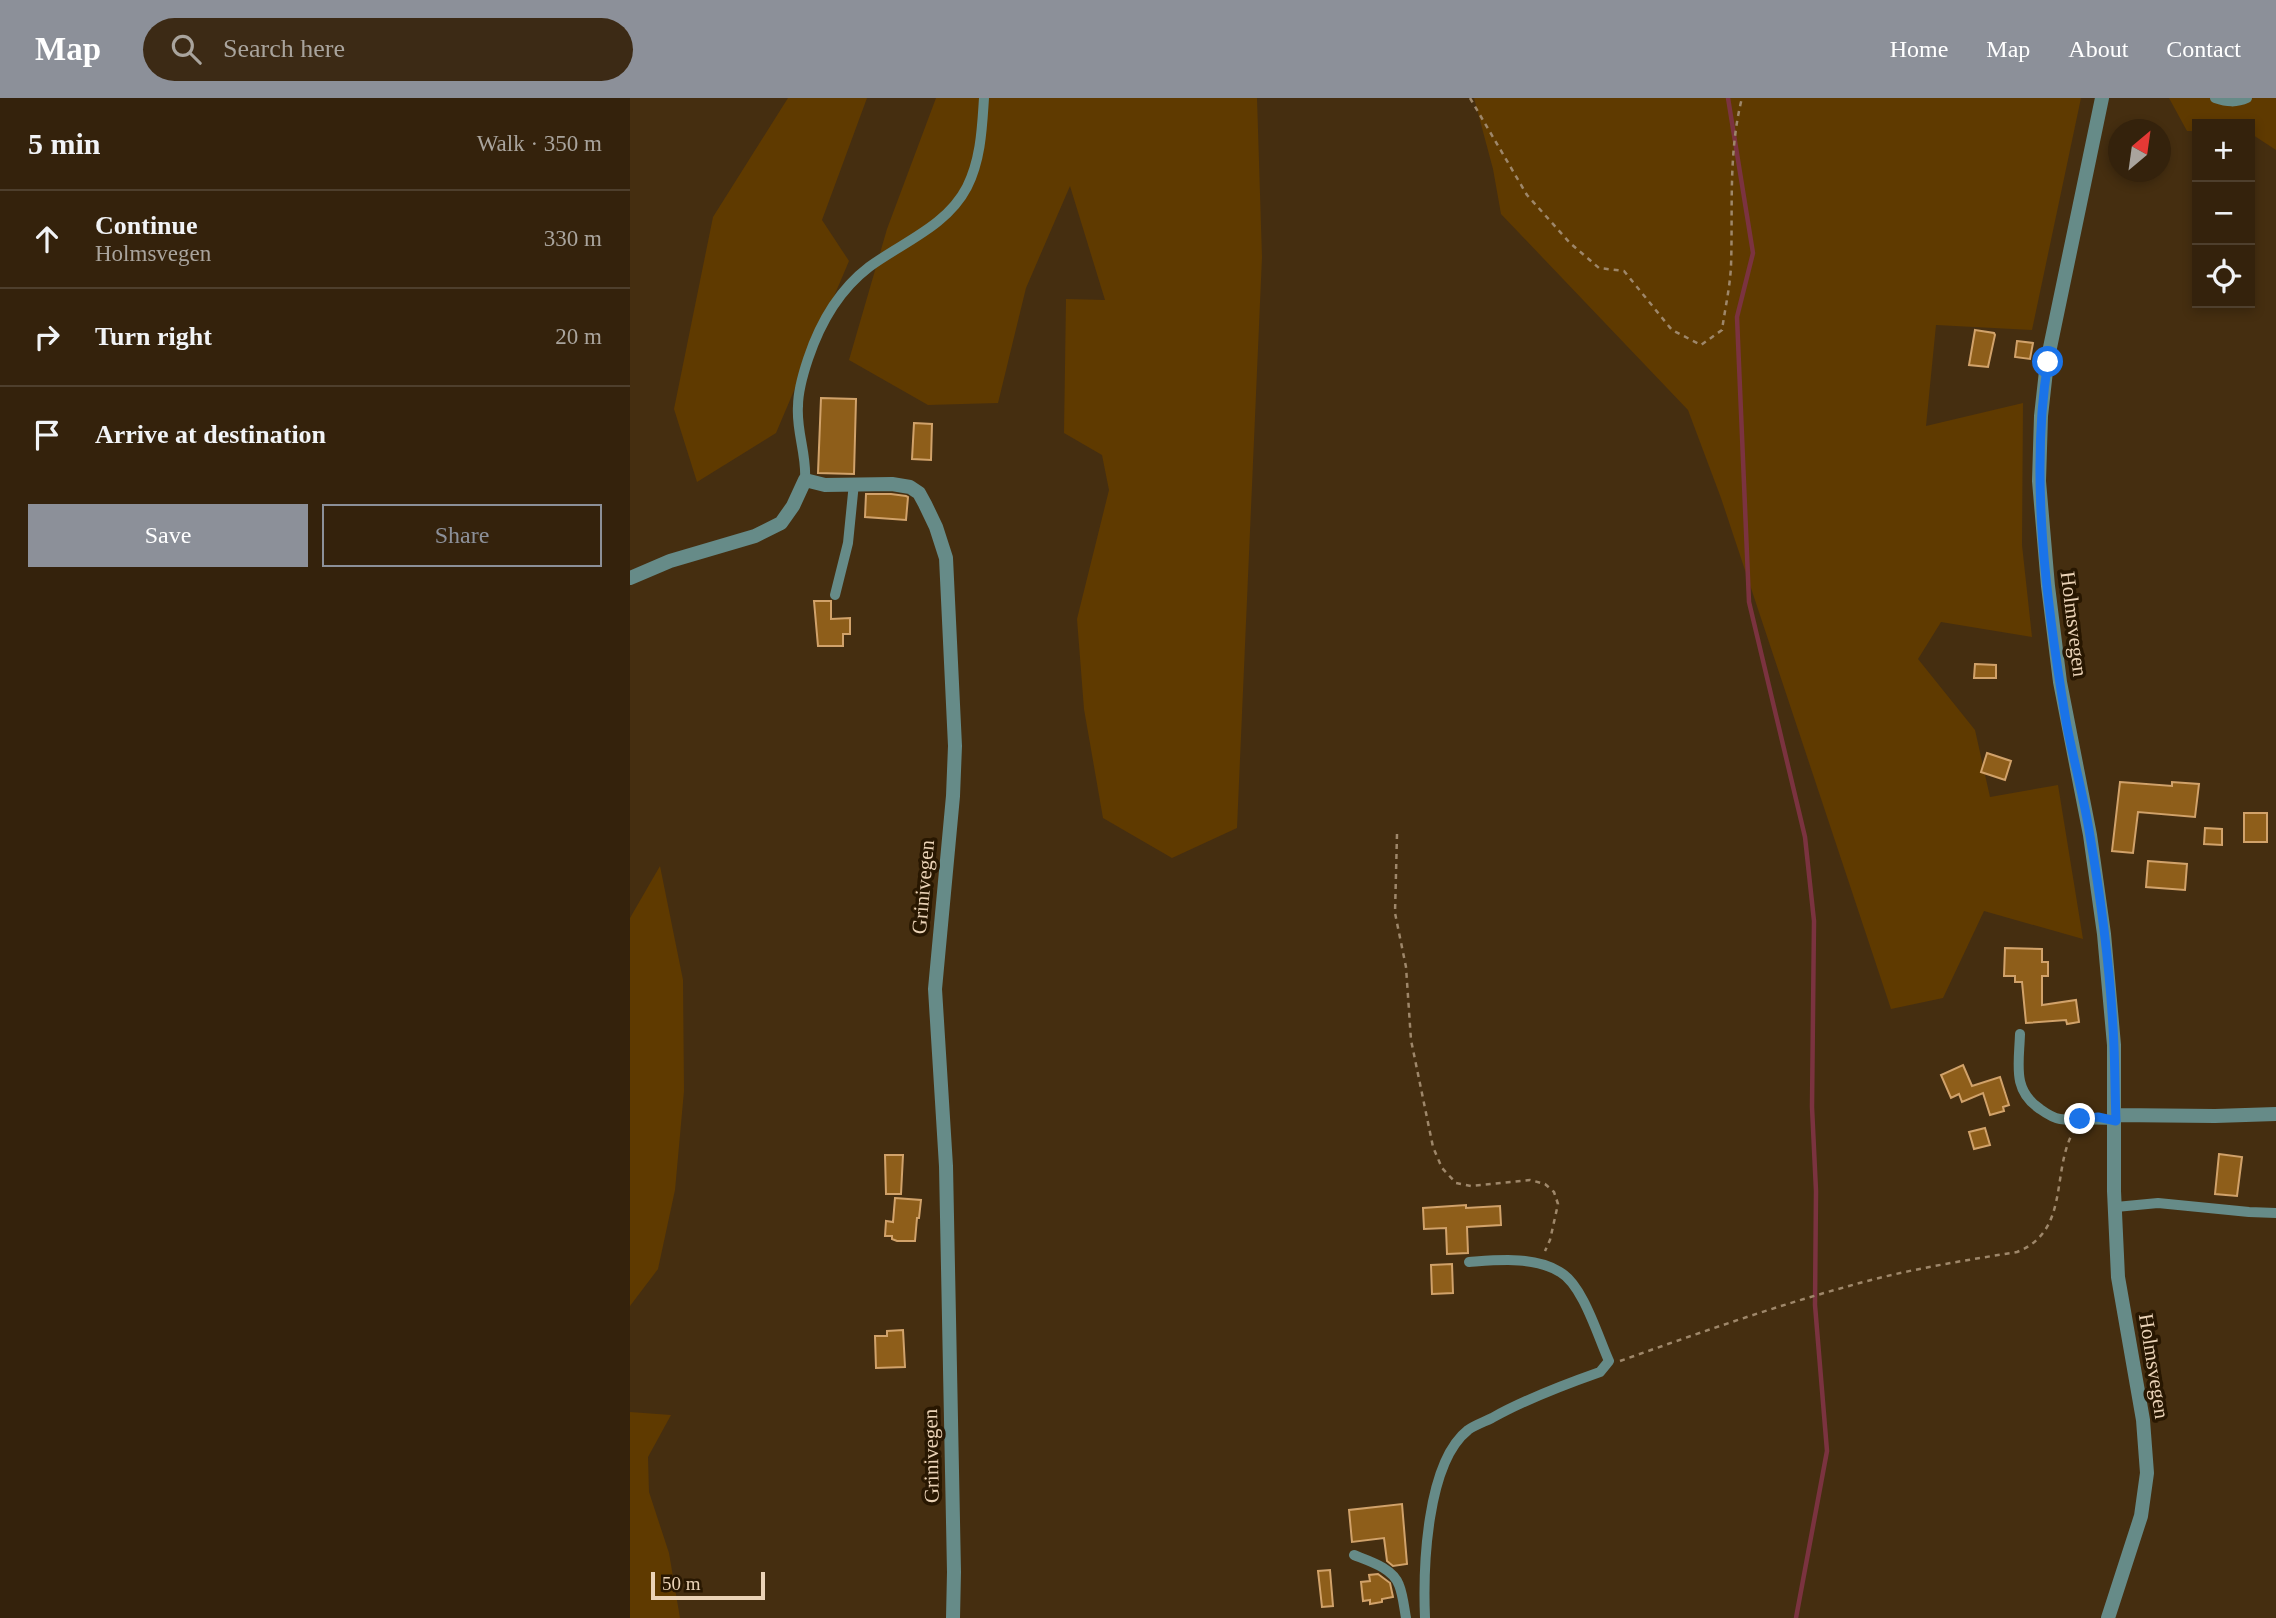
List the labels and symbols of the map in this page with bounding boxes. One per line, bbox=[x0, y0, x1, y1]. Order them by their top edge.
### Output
north arrow bbox=[2108, 119, 2171, 182]
route start bbox=[2032, 346, 2063, 377]
street label: Holmsvegen bbox=[2056, 570, 2092, 679]
street label: Grinivegen bbox=[907, 838, 939, 935]
route end bbox=[2064, 1103, 2095, 1134]
street label: Holmsvegen bbox=[2134, 1312, 2174, 1421]
street label: Grinivegen bbox=[918, 1408, 944, 1503]
scale bar bbox=[651, 1569, 765, 1601]

